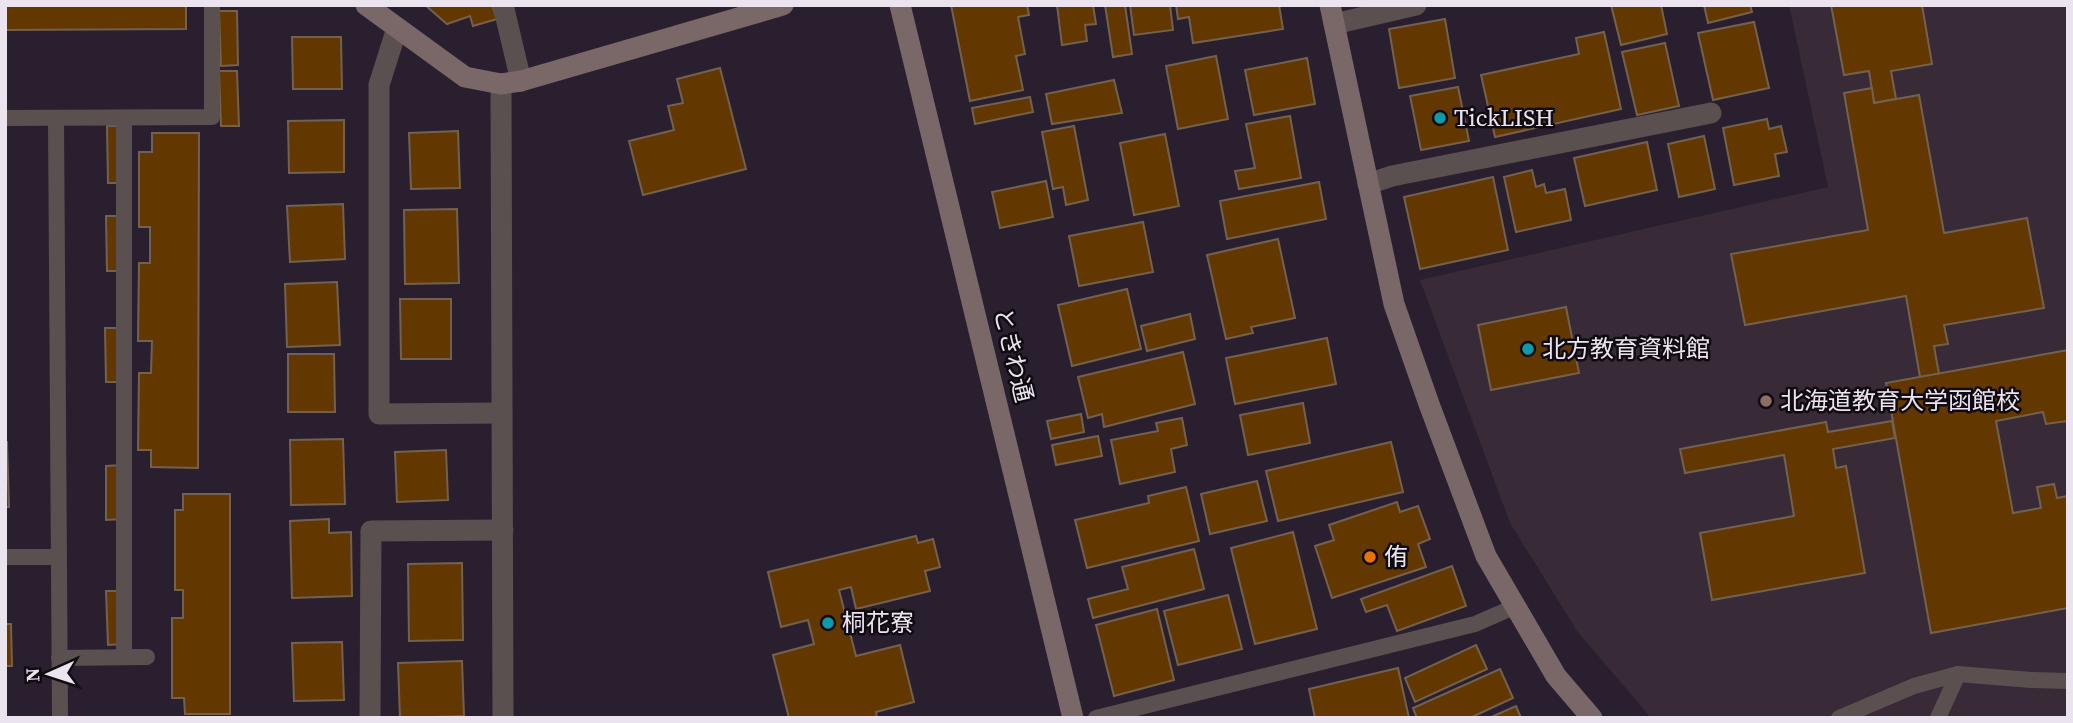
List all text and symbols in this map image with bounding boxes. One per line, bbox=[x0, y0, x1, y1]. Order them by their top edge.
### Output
place label: TickLISH bbox=[1454, 101, 1554, 134]
marker: TickLISH bbox=[1432, 110, 1448, 126]
street label: ときわ通 bbox=[986, 304, 1041, 405]
place label: 北方教育資料館 bbox=[1542, 332, 1710, 365]
marker: 北方教育資料館 bbox=[1520, 341, 1536, 357]
place label: 北海道教育大学函館校 bbox=[1780, 384, 2020, 417]
marker: 北海道教育大学函館校 bbox=[1758, 393, 1774, 409]
place label: 侑 bbox=[1384, 540, 1408, 573]
marker: 侑 bbox=[1362, 549, 1378, 565]
place label: 桐花寮 bbox=[842, 606, 914, 639]
marker: 桐花寮 bbox=[820, 615, 836, 631]
north arrow bbox=[14, 639, 84, 709]
text: N bbox=[19, 667, 45, 682]

